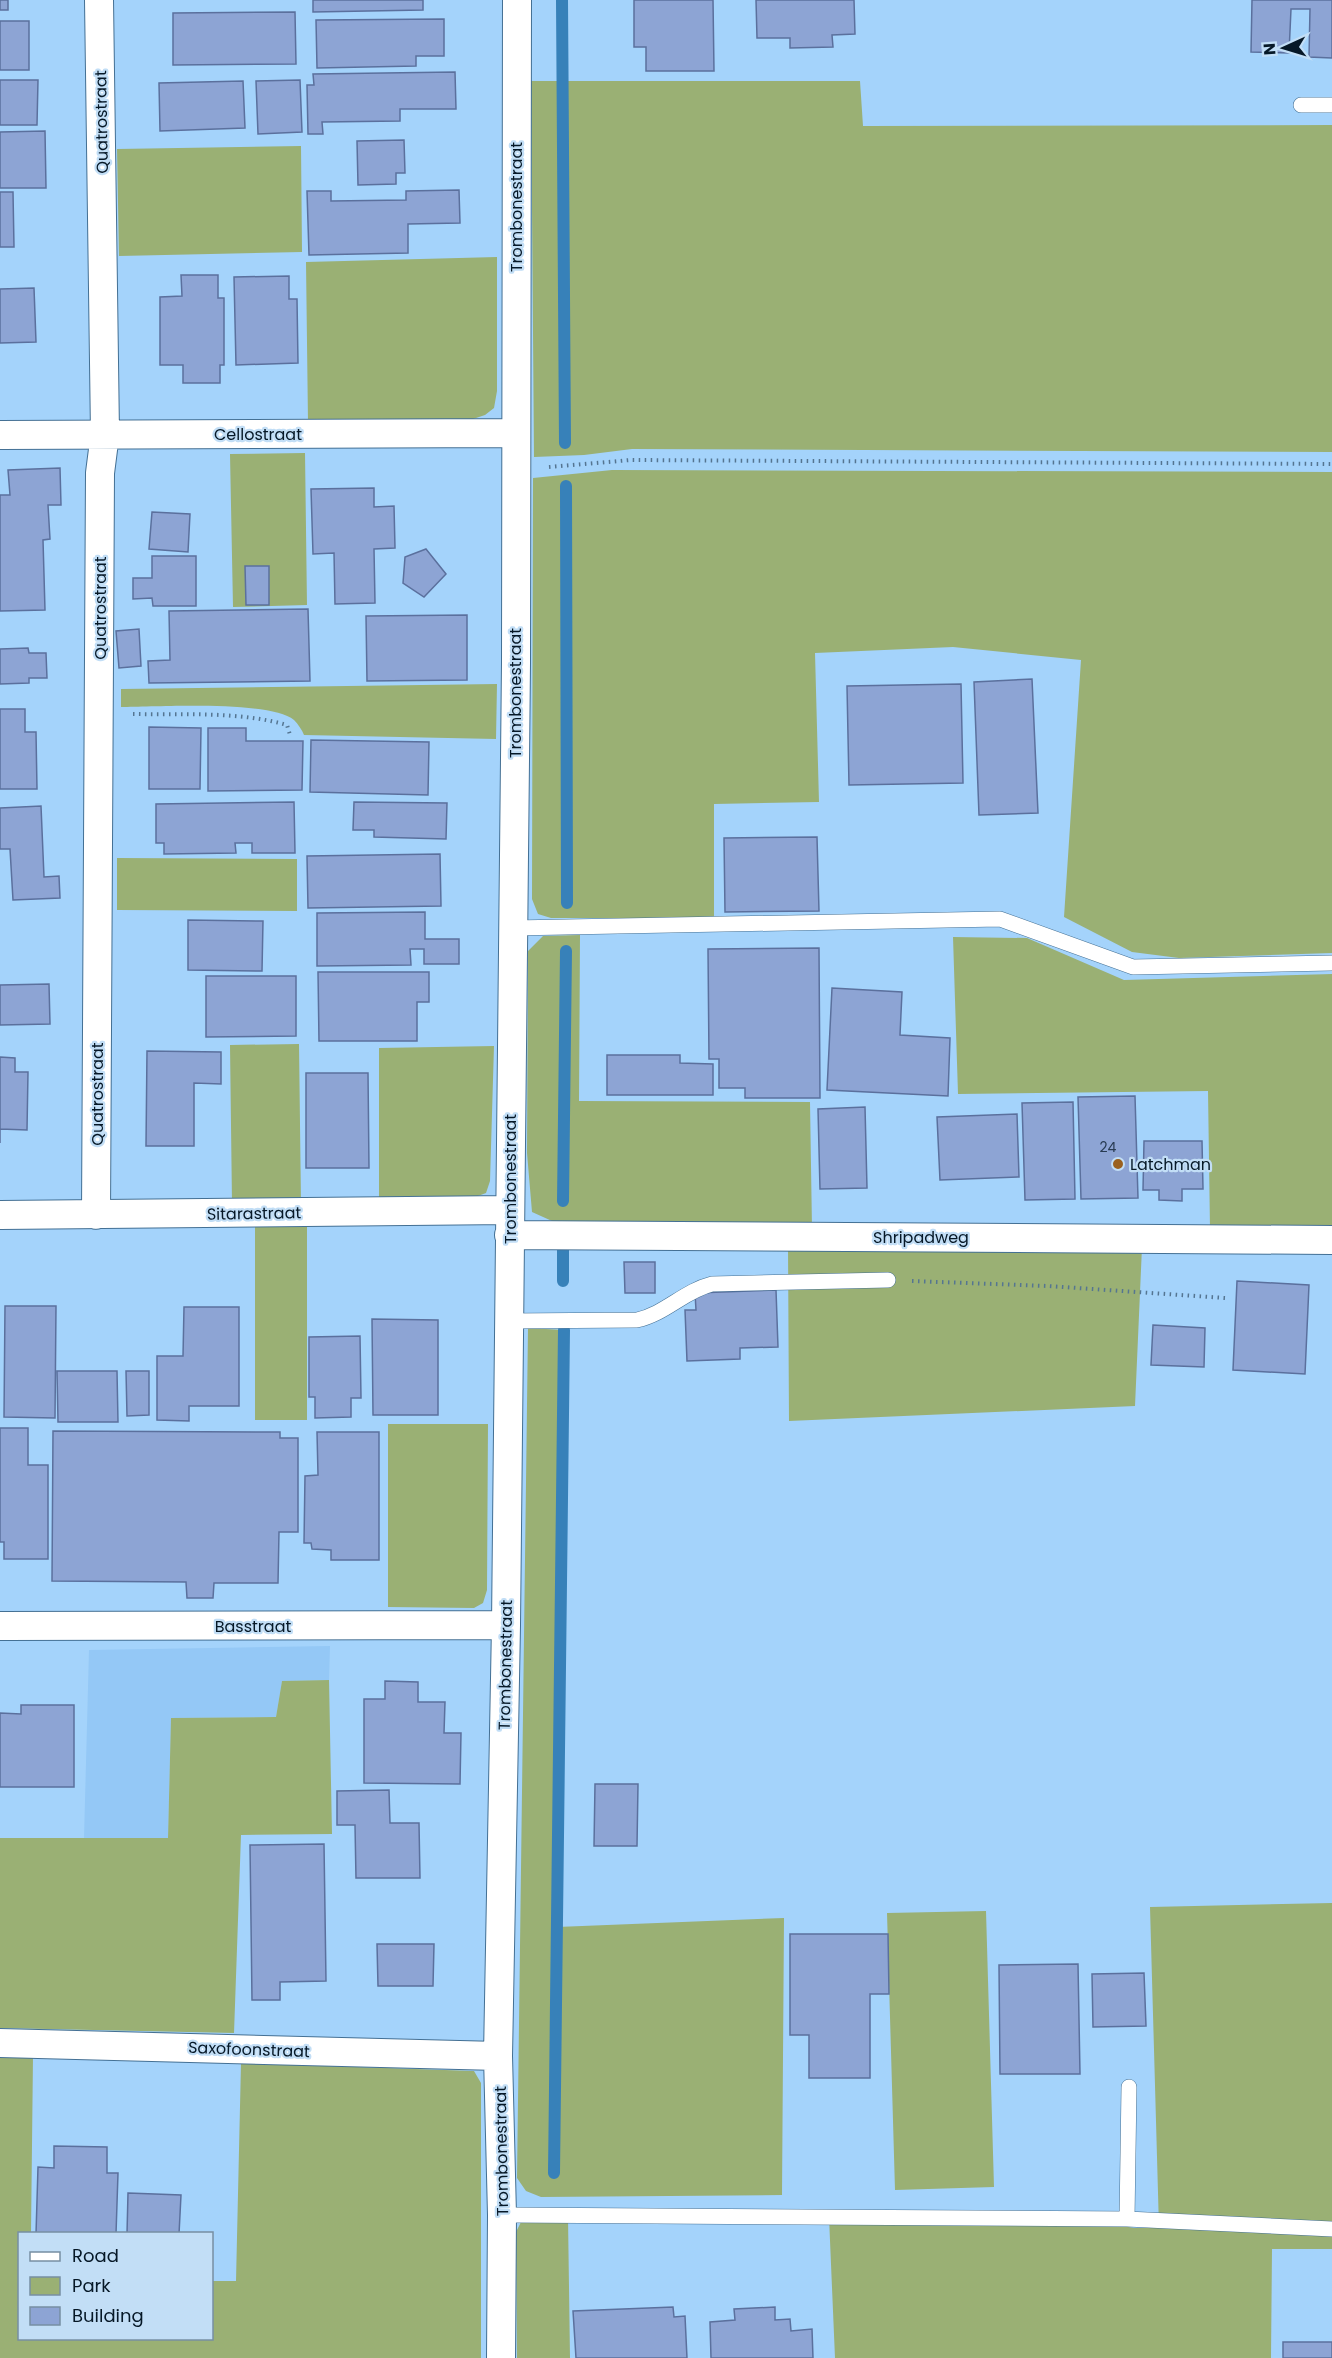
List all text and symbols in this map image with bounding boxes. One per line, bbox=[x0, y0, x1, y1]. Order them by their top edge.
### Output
north arrow bbox=[1254, 18, 1314, 78]
text: N bbox=[1258, 42, 1281, 56]
street label: Quatrostraat bbox=[89, 70, 114, 174]
street label: Trombonestraat bbox=[505, 142, 528, 272]
street label: Cellostraat bbox=[214, 423, 302, 446]
street label: Quatrostraat bbox=[89, 556, 112, 660]
street label: Trombonestraat bbox=[504, 628, 527, 758]
street label: Quatrostraat bbox=[86, 1042, 109, 1146]
street label: Trombonestraat bbox=[499, 1114, 522, 1244]
house number: 24 bbox=[1100, 1137, 1117, 1157]
place label: Latchman bbox=[1130, 1153, 1211, 1176]
marker: Latchman bbox=[1111, 1157, 1125, 1171]
street label: Sitarastraat bbox=[207, 1201, 302, 1226]
street label: Shripadweg bbox=[873, 1226, 969, 1249]
street label: Trombonestraat bbox=[493, 1600, 518, 1730]
street label: Basstraat bbox=[215, 1615, 291, 1638]
street label: Saxofoonstraat bbox=[188, 2036, 310, 2063]
street label: Trombonestraat bbox=[489, 2086, 514, 2216]
legend bbox=[18, 2232, 213, 2340]
text: Road bbox=[72, 2243, 119, 2268]
text: Park bbox=[72, 2273, 111, 2298]
text: Building bbox=[72, 2303, 144, 2328]

